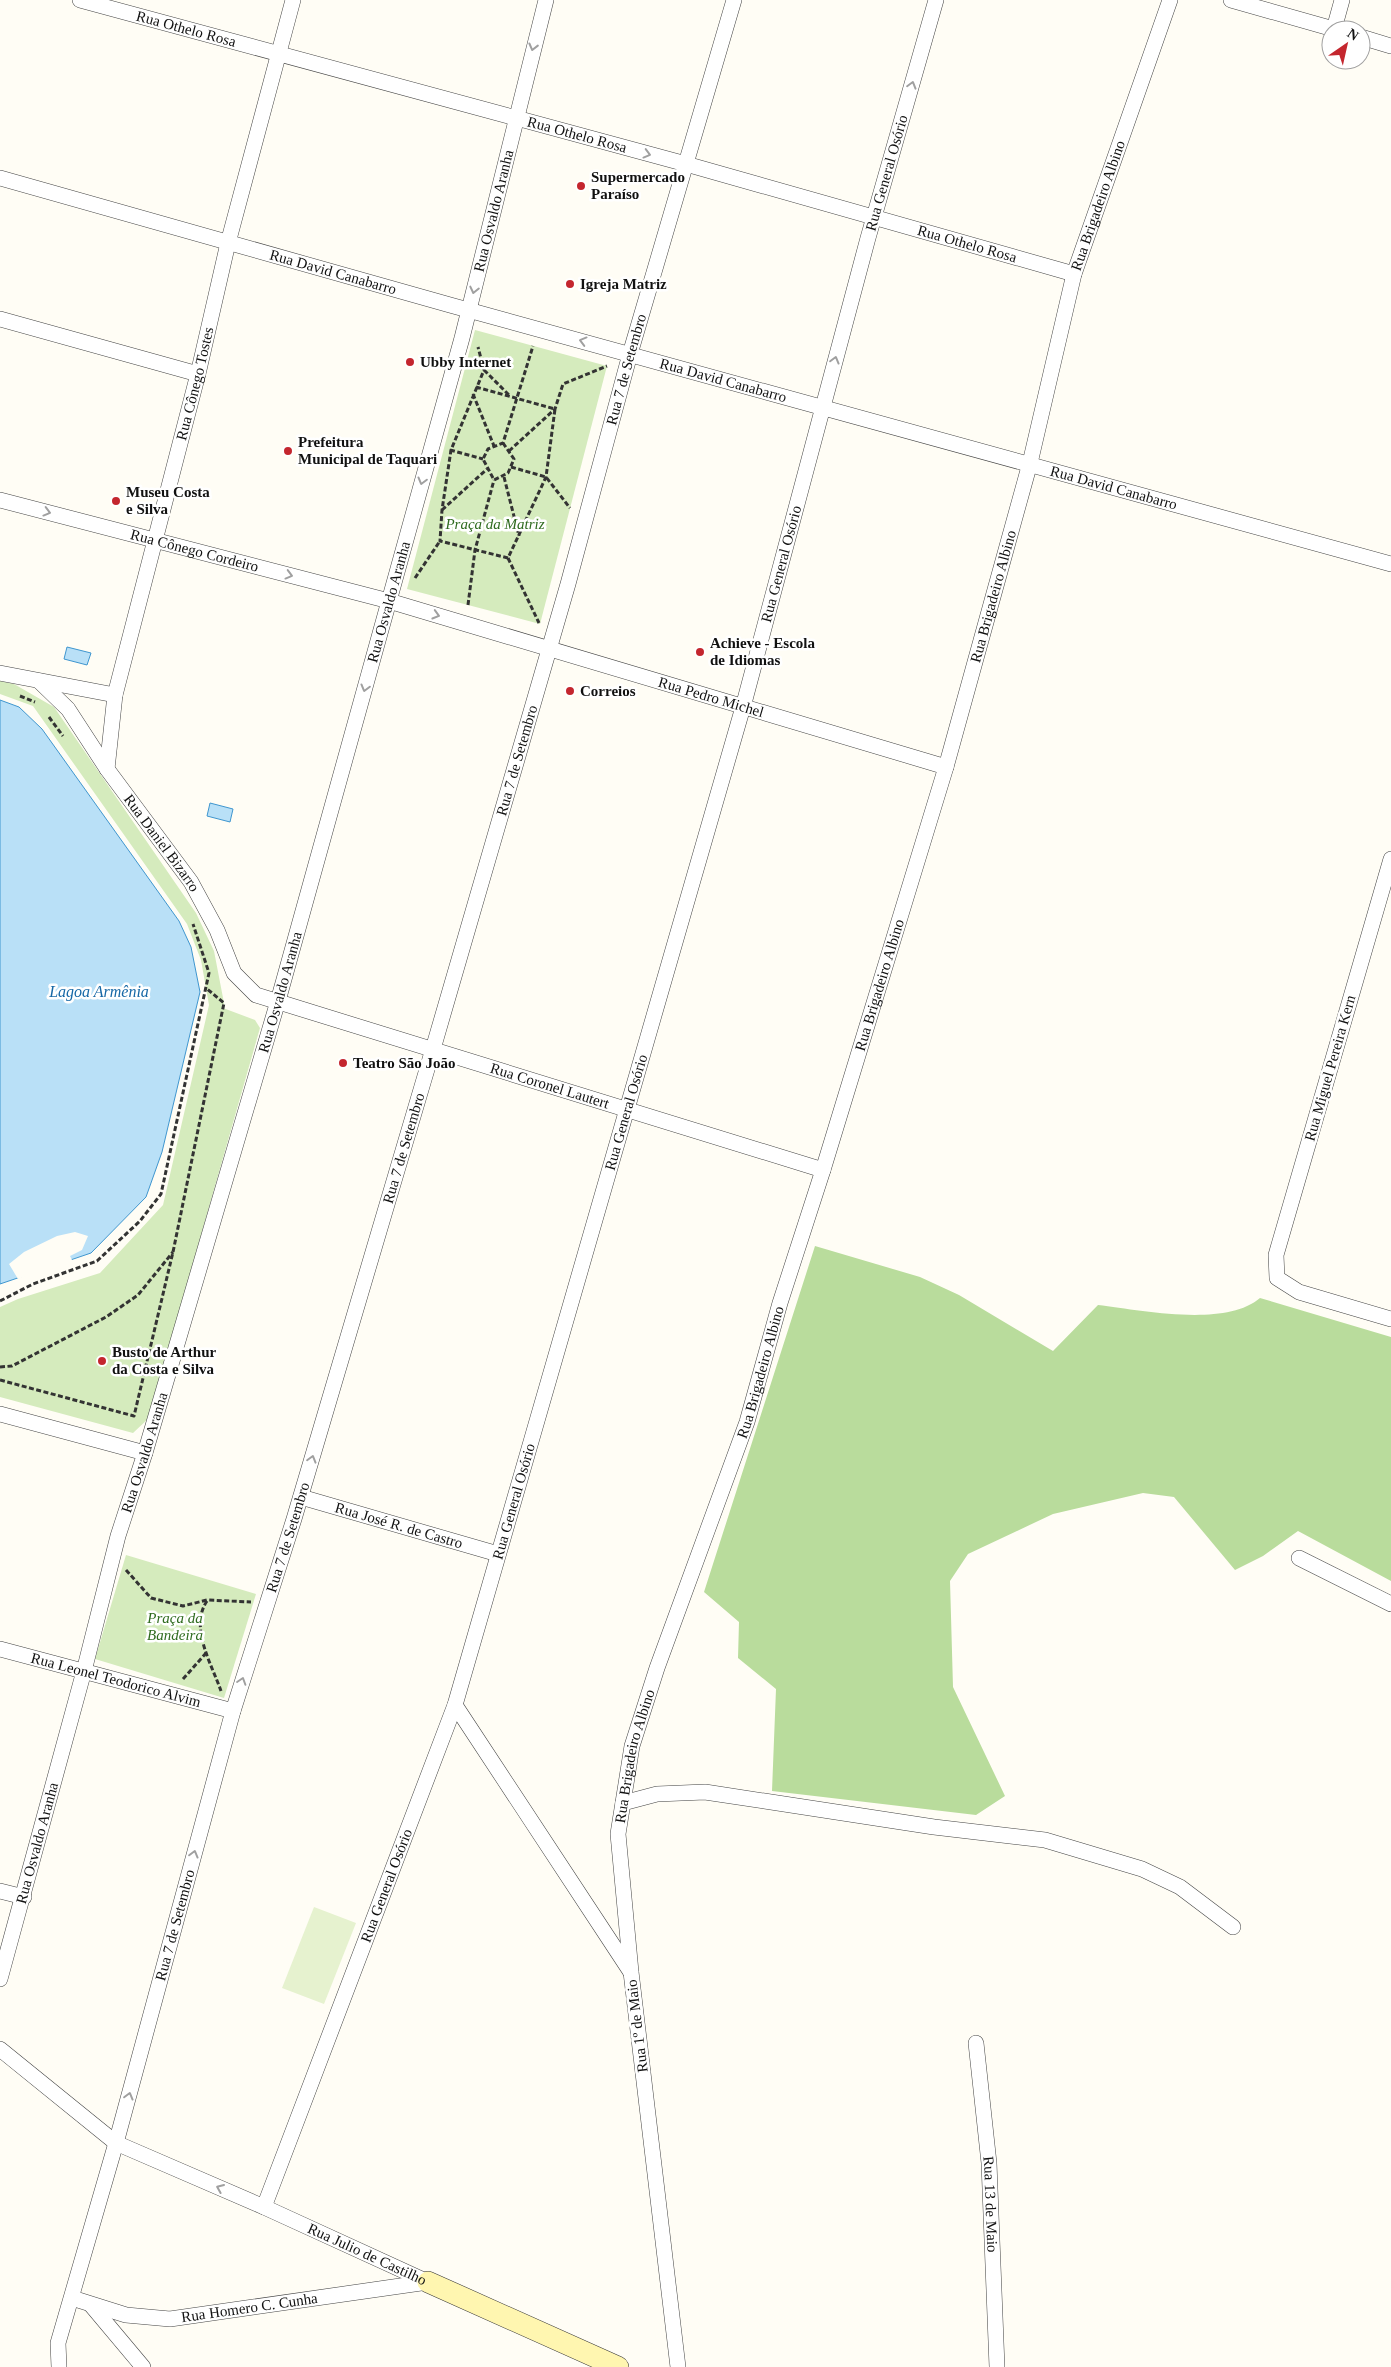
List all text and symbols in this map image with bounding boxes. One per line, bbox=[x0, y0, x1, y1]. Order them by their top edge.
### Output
street label: Rua Othelo Rosa bbox=[135, 8, 238, 50]
north arrow bbox=[1321, 20, 1371, 70]
text: N bbox=[1345, 26, 1361, 44]
one-way arrow bbox=[529, 43, 539, 51]
one-way arrow bbox=[906, 81, 916, 90]
street label: Rua Othelo Rosa bbox=[526, 113, 629, 156]
street label: Rua General Osório bbox=[862, 113, 911, 233]
street label: Rua Brigadeiro Albino bbox=[1068, 138, 1128, 273]
street label: Rua Osvaldo Aranha bbox=[471, 148, 517, 273]
one-way arrow bbox=[642, 148, 651, 159]
place label: Supermercado Paraíso bbox=[591, 169, 685, 202]
marker: Supermercado Paraíso bbox=[575, 180, 587, 192]
street label: Rua Othelo Rosa bbox=[916, 222, 1019, 265]
street label: Rua David Canabarro bbox=[268, 247, 398, 297]
place label: Igreja Matriz bbox=[580, 276, 667, 292]
marker: Igreja Matriz bbox=[564, 278, 576, 290]
one-way arrow bbox=[469, 286, 480, 295]
street label: Rua 7 de Setembro bbox=[603, 312, 649, 427]
street label: Rua Cônego Tostes bbox=[173, 325, 217, 442]
one-way arrow bbox=[579, 336, 588, 347]
place label: Ubby Internet bbox=[420, 354, 511, 370]
street label: Rua David Canabarro bbox=[658, 355, 788, 405]
marker: Ubby Internet bbox=[404, 356, 416, 368]
one-way arrow bbox=[830, 356, 840, 364]
place label: Prefeitura Municipal de Taquari bbox=[298, 434, 437, 467]
marker: Prefeitura Municipal de Taquari bbox=[282, 445, 294, 457]
street label: Rua David Canabarro bbox=[1049, 463, 1179, 513]
one-way arrow bbox=[417, 476, 428, 485]
place label: Museu Costa e Silva bbox=[126, 484, 210, 517]
marker: Museu Costa e Silva bbox=[110, 495, 122, 507]
street label: Rua General Osório bbox=[758, 504, 804, 624]
one-way arrow bbox=[43, 506, 52, 517]
park label: Praça da Matriz bbox=[444, 516, 545, 532]
street label: Rua Cônego Cordeiro bbox=[129, 526, 260, 575]
street label: Rua Brigadeiro Albino bbox=[967, 528, 1019, 664]
street label: Rua Osvaldo Aranha bbox=[364, 539, 413, 664]
one-way arrow bbox=[285, 569, 294, 580]
one-way arrow bbox=[431, 609, 440, 620]
place label: Achieve - Escola de Idiomas bbox=[710, 635, 815, 668]
marker: Achieve - Escola de Idiomas bbox=[694, 646, 706, 658]
street label: Rua Pedro Michel bbox=[656, 674, 766, 720]
one-way arrow bbox=[360, 683, 371, 692]
place label: Correios bbox=[580, 683, 636, 699]
marker: Correios bbox=[564, 685, 576, 697]
street label: Rua 7 de Setembro bbox=[493, 703, 540, 818]
street label: Rua Daniel Bizarro bbox=[121, 791, 203, 894]
street label: Rua Brigadeiro Albino bbox=[852, 917, 907, 1053]
street label: Rua Osvaldo Aranha bbox=[255, 930, 305, 1055]
water label: Lagoa Armênia bbox=[48, 983, 149, 1001]
street label: Rua Miguel Pereira Kern bbox=[1301, 993, 1359, 1143]
street label: Rua General Osório bbox=[602, 1052, 650, 1172]
place label: Teatro São João bbox=[353, 1055, 456, 1071]
marker: Teatro São João bbox=[337, 1057, 349, 1069]
street label: Rua Coronel Lautert bbox=[488, 1060, 612, 1112]
street label: Rua 7 de Setembro bbox=[380, 1091, 428, 1205]
street label: Rua Brigadeiro Albino bbox=[734, 1304, 787, 1440]
place label: Busto de Arthur da Costa e Silva bbox=[112, 1344, 217, 1377]
marker: Busto de Arthur da Costa e Silva bbox=[96, 1355, 108, 1367]
street label: Rua Osvaldo Aranha bbox=[118, 1390, 170, 1515]
street label: Rua General Osório bbox=[489, 1442, 538, 1561]
one-way arrow bbox=[306, 1456, 316, 1464]
street label: Rua 7 de Setembro bbox=[263, 1480, 312, 1594]
street label: Rua José R. de Castro bbox=[333, 1499, 465, 1551]
park label: Praça da Bandeira bbox=[146, 1610, 203, 1643]
street label: Rua Leonel Teodorico Alvim bbox=[29, 1650, 203, 1710]
one-way arrow bbox=[236, 1677, 246, 1686]
street label: Rua Brigadeiro Albino bbox=[612, 1687, 658, 1824]
street label: Rua Osvaldo Aranha bbox=[13, 1780, 61, 1905]
street label: Rua General Osório bbox=[358, 1827, 415, 1944]
one-way arrow bbox=[188, 1850, 199, 1859]
street label: Rua 7 de Setembro bbox=[152, 1868, 198, 1983]
street label: Rua 1º de Maio bbox=[623, 1979, 651, 2073]
one-way arrow bbox=[123, 2092, 133, 2100]
street label: Rua 13 de Maio bbox=[980, 2155, 1000, 2253]
one-way arrow bbox=[216, 2183, 225, 2194]
street label: Rua Julio de Castilho bbox=[305, 2220, 429, 2288]
street label: Rua Homero C. Cunha bbox=[180, 2290, 319, 2325]

